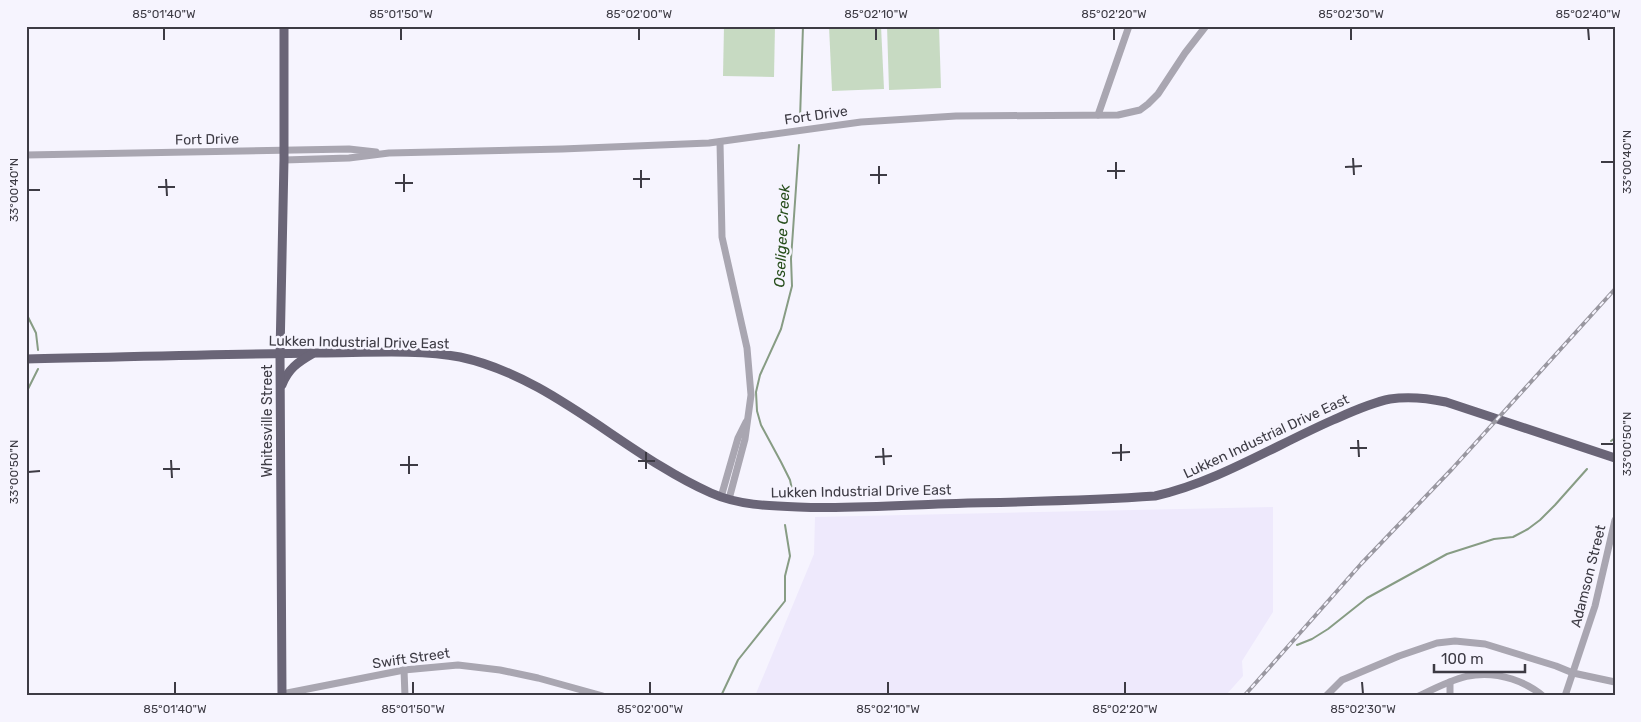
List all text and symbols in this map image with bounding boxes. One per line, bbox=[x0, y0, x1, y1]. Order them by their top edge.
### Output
text: 85°01'40"W bbox=[132, 7, 196, 21]
text: 85°01'50"W bbox=[369, 7, 433, 21]
text: 85°02'00"W bbox=[606, 7, 672, 21]
text: 85°02'10"W bbox=[844, 7, 908, 21]
text: 85°02'20"W bbox=[1081, 7, 1147, 21]
text: 85°02'30"W bbox=[1318, 7, 1384, 21]
text: 85°02'40"W bbox=[1555, 7, 1621, 21]
street label: Fort Drive bbox=[783, 103, 849, 128]
street label: Fort Drive bbox=[175, 130, 239, 149]
text: 33°00'40"N bbox=[1620, 130, 1634, 194]
text: 33°00'40"N bbox=[7, 158, 21, 222]
water label: Oseligee Creek bbox=[770, 184, 794, 288]
street label: Lukken Industrial Drive East bbox=[268, 332, 450, 353]
street label: Whitesville Street bbox=[259, 364, 276, 478]
street label: Lukken Industrial Drive East bbox=[1181, 390, 1352, 482]
text: 33°00'50"N bbox=[1620, 412, 1634, 476]
text: 33°00'50"N bbox=[7, 440, 21, 504]
street label: Lukken Industrial Drive East bbox=[770, 481, 952, 502]
street label: Adamson Street bbox=[1567, 522, 1610, 629]
scale bar bbox=[1434, 642, 1525, 674]
street label: Swift Street bbox=[371, 645, 451, 672]
text: 100 m bbox=[1441, 650, 1483, 668]
text: 85°01'40"W bbox=[143, 702, 207, 716]
text: 85°01'50"W bbox=[381, 702, 445, 716]
text: 85°02'00"W bbox=[617, 702, 683, 716]
text: 85°02'10"W bbox=[856, 702, 920, 716]
text: 85°02'20"W bbox=[1092, 702, 1158, 716]
text: 85°02'30"W bbox=[1330, 702, 1396, 716]

